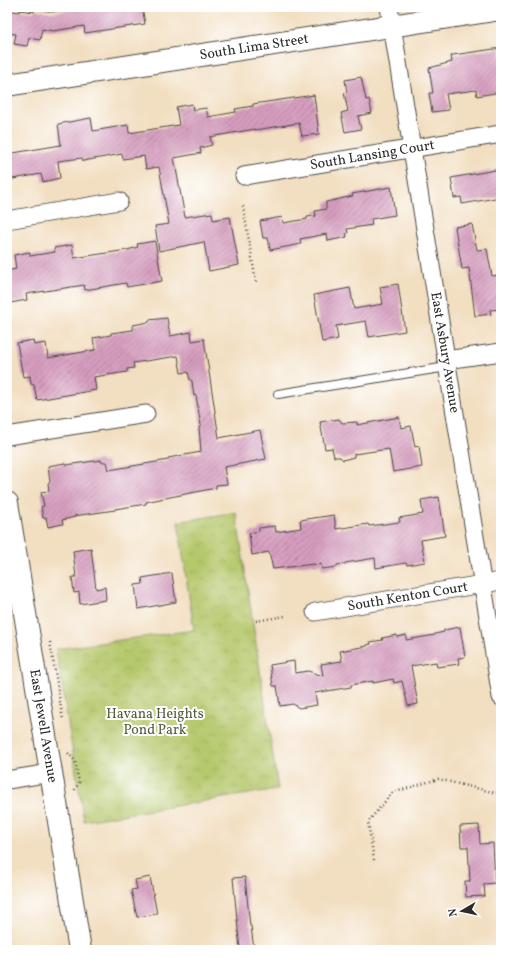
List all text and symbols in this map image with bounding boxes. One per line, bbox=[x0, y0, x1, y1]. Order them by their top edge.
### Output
street label: South Lima Street bbox=[198, 29, 310, 65]
street label: South Lansing Court bbox=[308, 135, 436, 175]
street label: East Asbury Avenue bbox=[426, 291, 464, 415]
street label: South Kenton Court bbox=[346, 577, 469, 616]
street label: East Jewell Avenue bbox=[25, 668, 62, 784]
park label: Havana Heights Pond Park bbox=[106, 705, 204, 740]
north arrow bbox=[442, 891, 482, 931]
text: N bbox=[446, 907, 462, 917]

